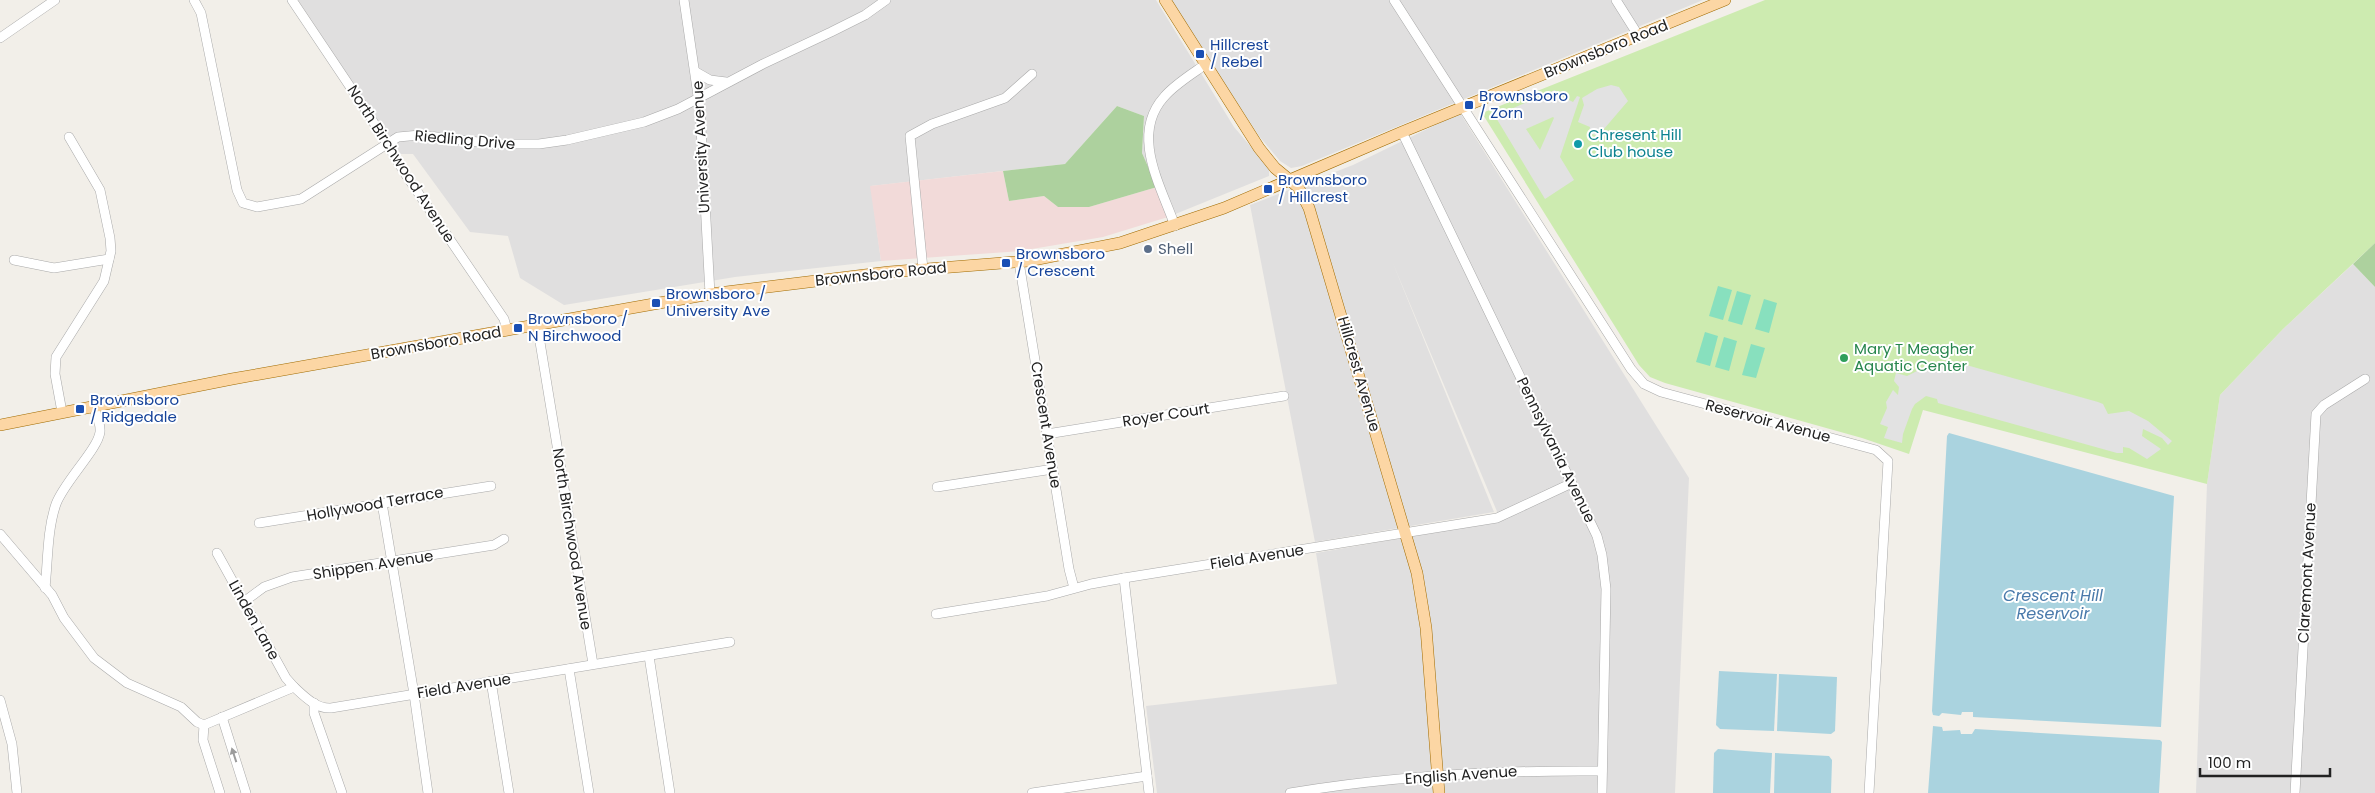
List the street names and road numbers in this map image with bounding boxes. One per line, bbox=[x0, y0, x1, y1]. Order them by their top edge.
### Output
street label: Brownsboro Road bbox=[1541, 14, 1671, 83]
street label: University Avenue bbox=[687, 80, 714, 214]
street label: North Birchwood Avenue bbox=[343, 81, 460, 247]
street label: Riedling Drive bbox=[414, 125, 516, 154]
street label: Brownsboro Road bbox=[814, 256, 948, 291]
street label: Hillcrest Avenue bbox=[1333, 314, 1386, 434]
street label: Brownsboro Road bbox=[369, 321, 503, 364]
street label: Crescent Avenue bbox=[1026, 360, 1067, 490]
street label: Pennsylvania Avenue bbox=[1512, 374, 1601, 526]
street label: Reservoir Avenue bbox=[1703, 394, 1833, 447]
street label: Royer Court bbox=[1121, 397, 1211, 432]
street label: North Birchwood Avenue bbox=[548, 446, 597, 631]
street label: Hollywood Terrace bbox=[305, 481, 445, 526]
street label: Claremont Avenue bbox=[2292, 502, 2321, 644]
street label: Field Avenue bbox=[1209, 539, 1305, 574]
street label: Shippen Avenue bbox=[311, 545, 435, 584]
street label: Linden Lane bbox=[224, 576, 285, 663]
street label: Field Avenue bbox=[416, 668, 512, 703]
street label: English Avenue bbox=[1404, 760, 1518, 789]

